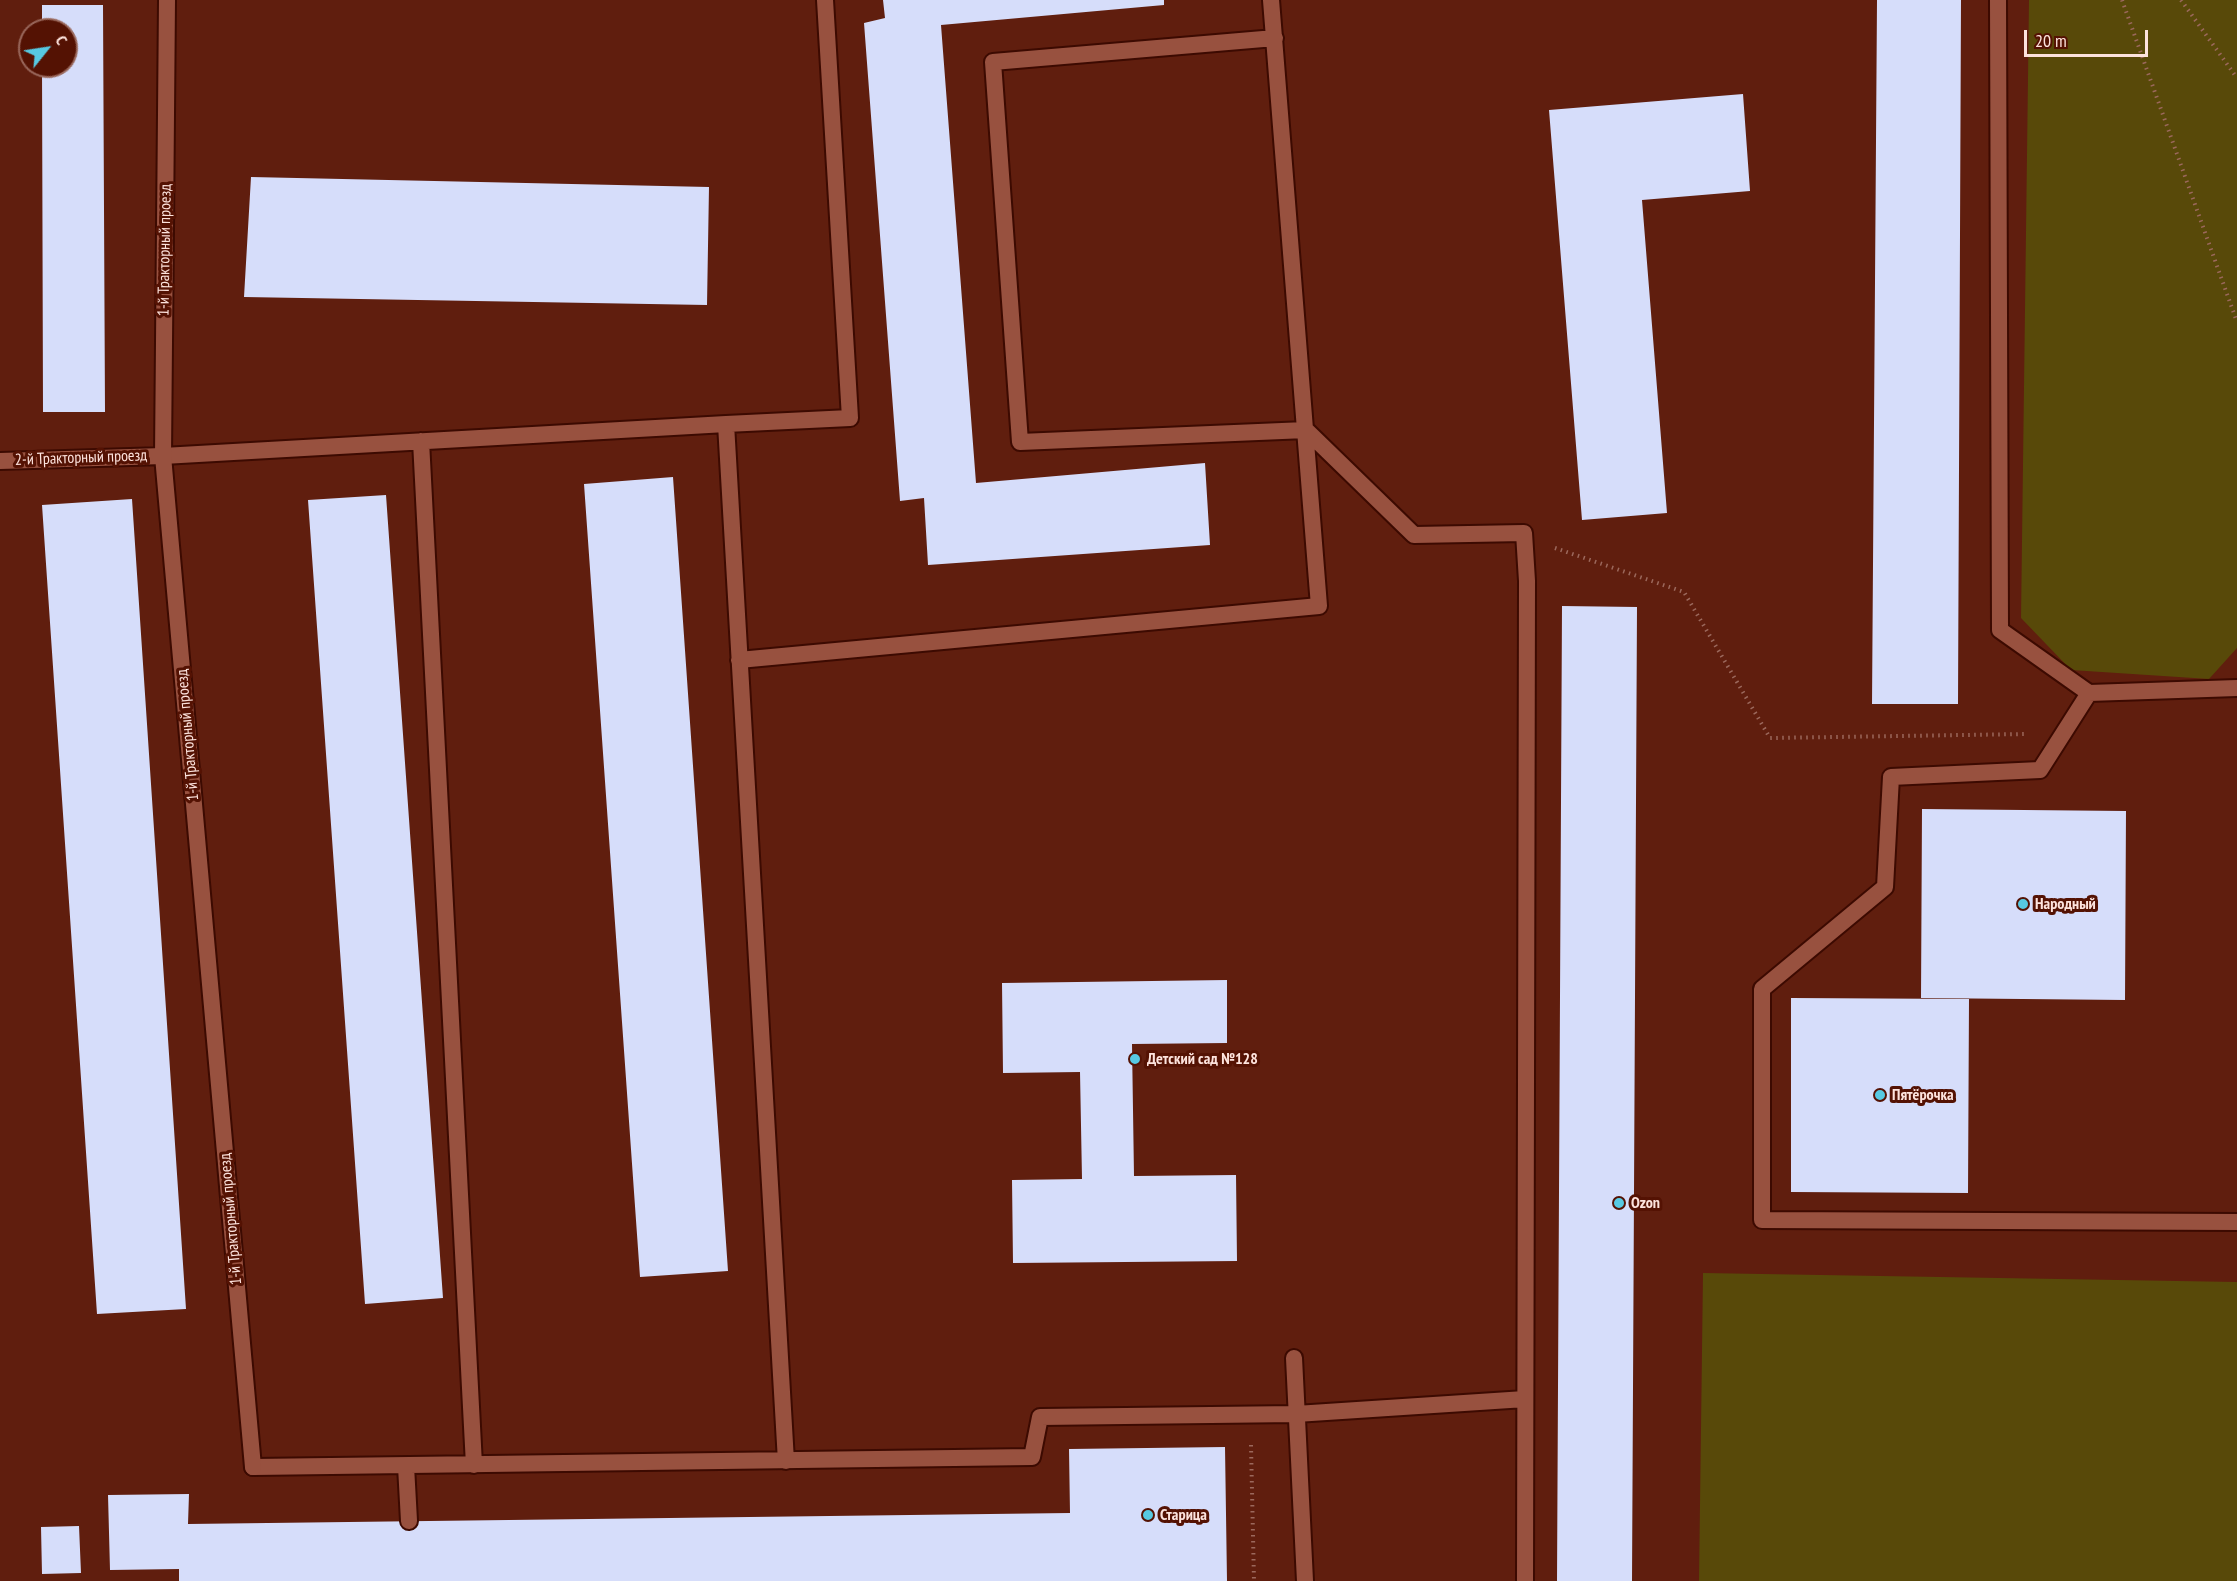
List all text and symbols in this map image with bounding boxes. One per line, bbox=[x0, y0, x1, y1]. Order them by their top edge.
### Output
north arrow bbox=[18, 18, 78, 78]
scale bar bbox=[2027, 18, 2152, 56]
text: 20 m bbox=[2035, 29, 2067, 52]
text: С bbox=[51, 32, 72, 48]
street label: 1-й Тракторный проезд bbox=[154, 184, 176, 316]
street label: 2-й Тракторный проезд bbox=[15, 446, 147, 470]
street label: 1-й Тракторный проезд bbox=[173, 668, 203, 802]
place label: Народный bbox=[2035, 894, 2096, 914]
marker: Народный bbox=[2016, 897, 2030, 911]
place label: Детский сад №128 bbox=[1147, 1049, 1258, 1069]
marker: Детский сад №128 bbox=[1128, 1052, 1142, 1066]
place label: Пятёрочка bbox=[1892, 1085, 1954, 1105]
marker: Пятёрочка bbox=[1873, 1088, 1887, 1102]
street label: 1-й Тракторный проезд bbox=[216, 1152, 246, 1286]
place label: Ozon bbox=[1631, 1193, 1660, 1213]
marker: Ozon bbox=[1612, 1196, 1626, 1210]
place label: Старица bbox=[1160, 1505, 1207, 1525]
marker: Старица bbox=[1141, 1508, 1155, 1522]

